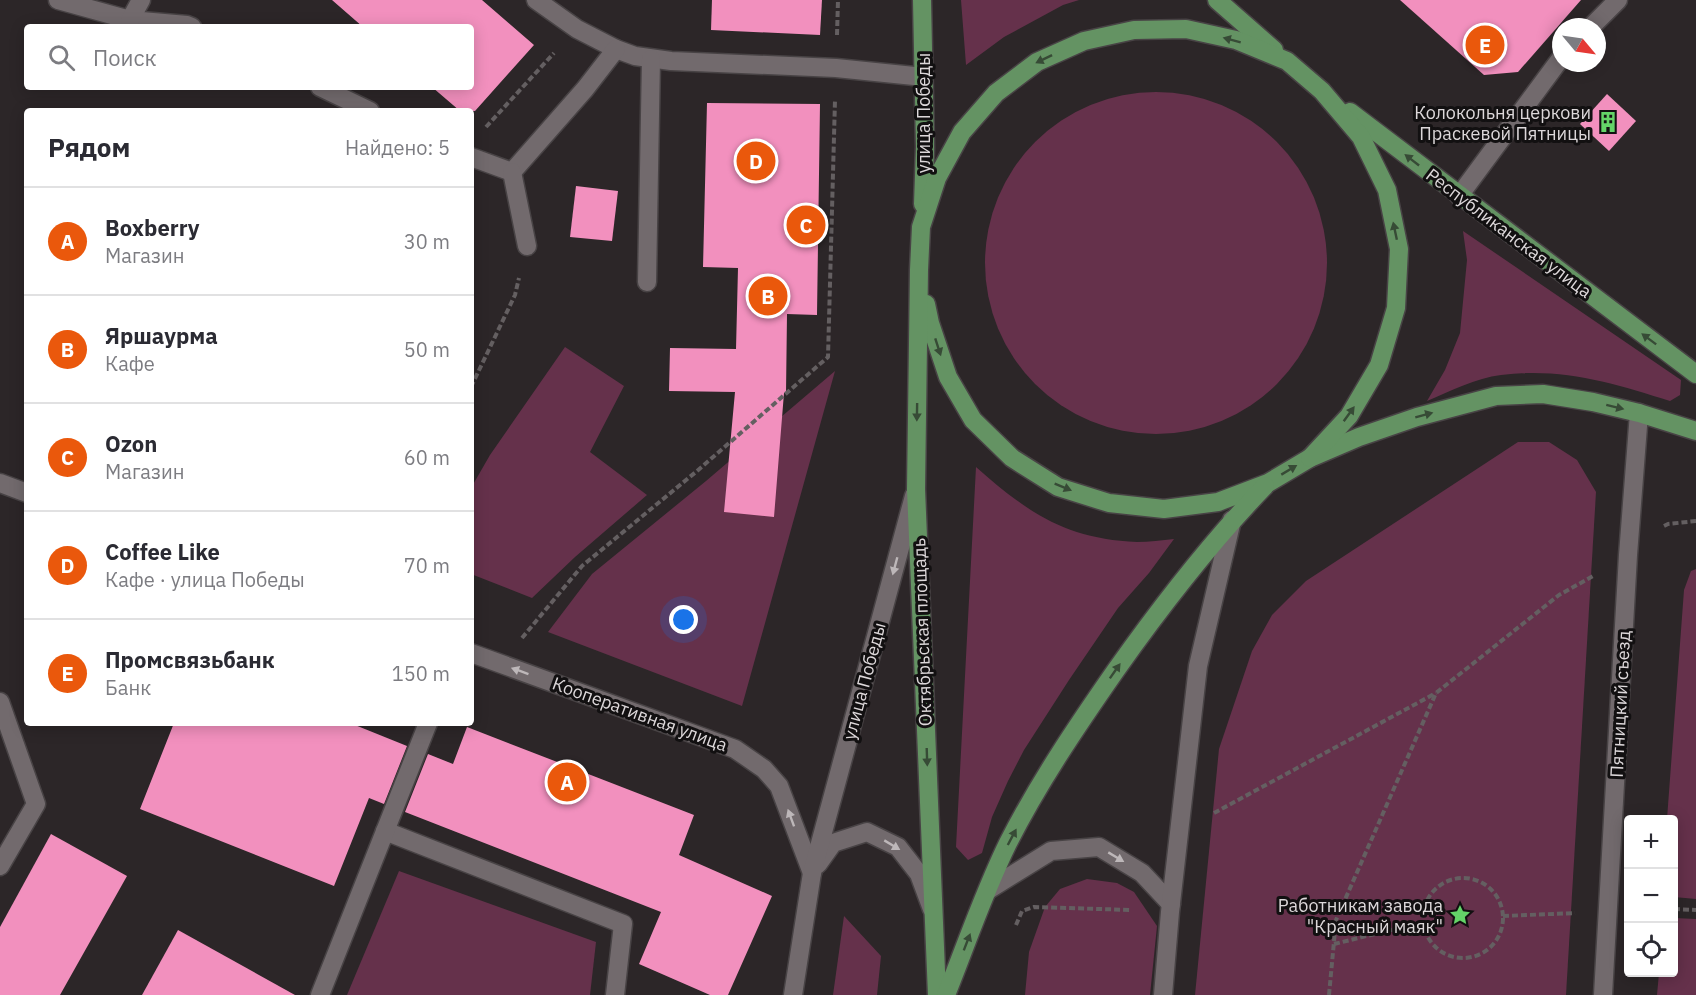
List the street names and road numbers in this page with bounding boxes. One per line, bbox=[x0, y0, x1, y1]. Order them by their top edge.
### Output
street label: улица Победы bbox=[912, 53, 935, 173]
street label: Республиканская улица bbox=[1422, 163, 1597, 303]
street label: Октябрьская площадь bbox=[907, 537, 937, 727]
street label: улица Победы bbox=[837, 620, 891, 742]
street label: Пятницкий съезд bbox=[1605, 630, 1635, 778]
street label: Кооперативная улица bbox=[549, 672, 731, 757]

